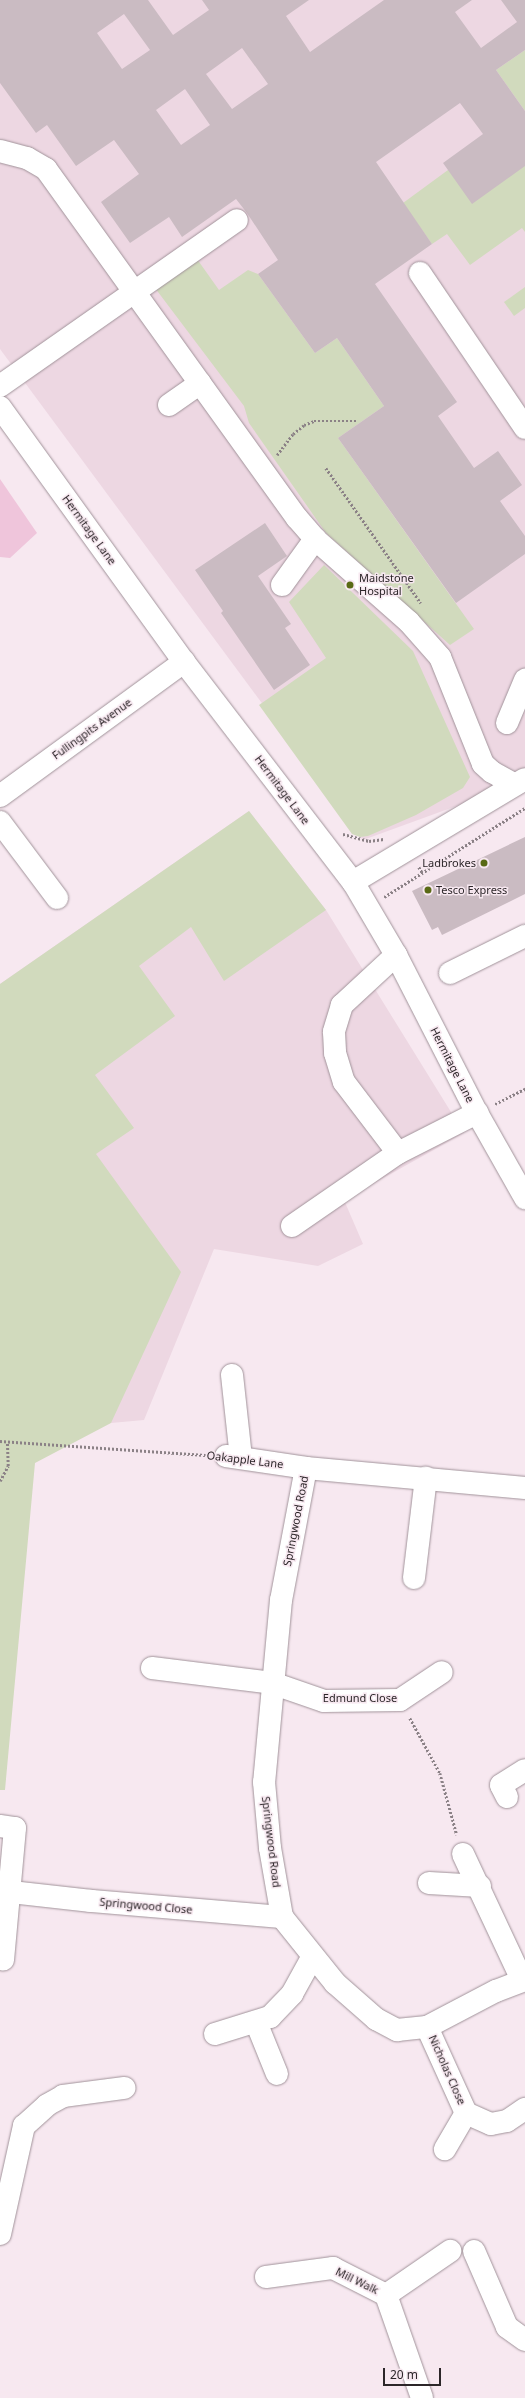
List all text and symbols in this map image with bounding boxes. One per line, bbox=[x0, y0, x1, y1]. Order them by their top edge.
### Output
street label: Hermitage Lane bbox=[59, 493, 119, 567]
place label: Maidstone Hospital bbox=[359, 572, 414, 598]
marker: Maidstone Hospital bbox=[344, 579, 356, 591]
street label: Fullingpits Avenue bbox=[50, 696, 134, 762]
street label: Hermitage Lane bbox=[252, 753, 312, 827]
place label: Ladbrokes bbox=[422, 856, 476, 870]
marker: Ladbrokes bbox=[479, 858, 489, 868]
place label: Tesco Express bbox=[436, 883, 507, 897]
marker: Tesco Express bbox=[423, 885, 433, 895]
street label: Hermitage Lane bbox=[427, 1025, 477, 1105]
street label: Oakapple Lane bbox=[206, 1449, 284, 1471]
street label: Springwood Road bbox=[281, 1475, 311, 1567]
street label: Edmund Close bbox=[323, 1691, 397, 1705]
street label: Springwood Road bbox=[259, 1796, 283, 1888]
street label: Springwood Close bbox=[99, 1895, 193, 1917]
street label: Nicholas Close bbox=[426, 2033, 468, 2107]
street label: Mill Walk bbox=[333, 2265, 381, 2297]
scale bar bbox=[385, 2360, 443, 2386]
text: 20 m bbox=[390, 2366, 418, 2383]

